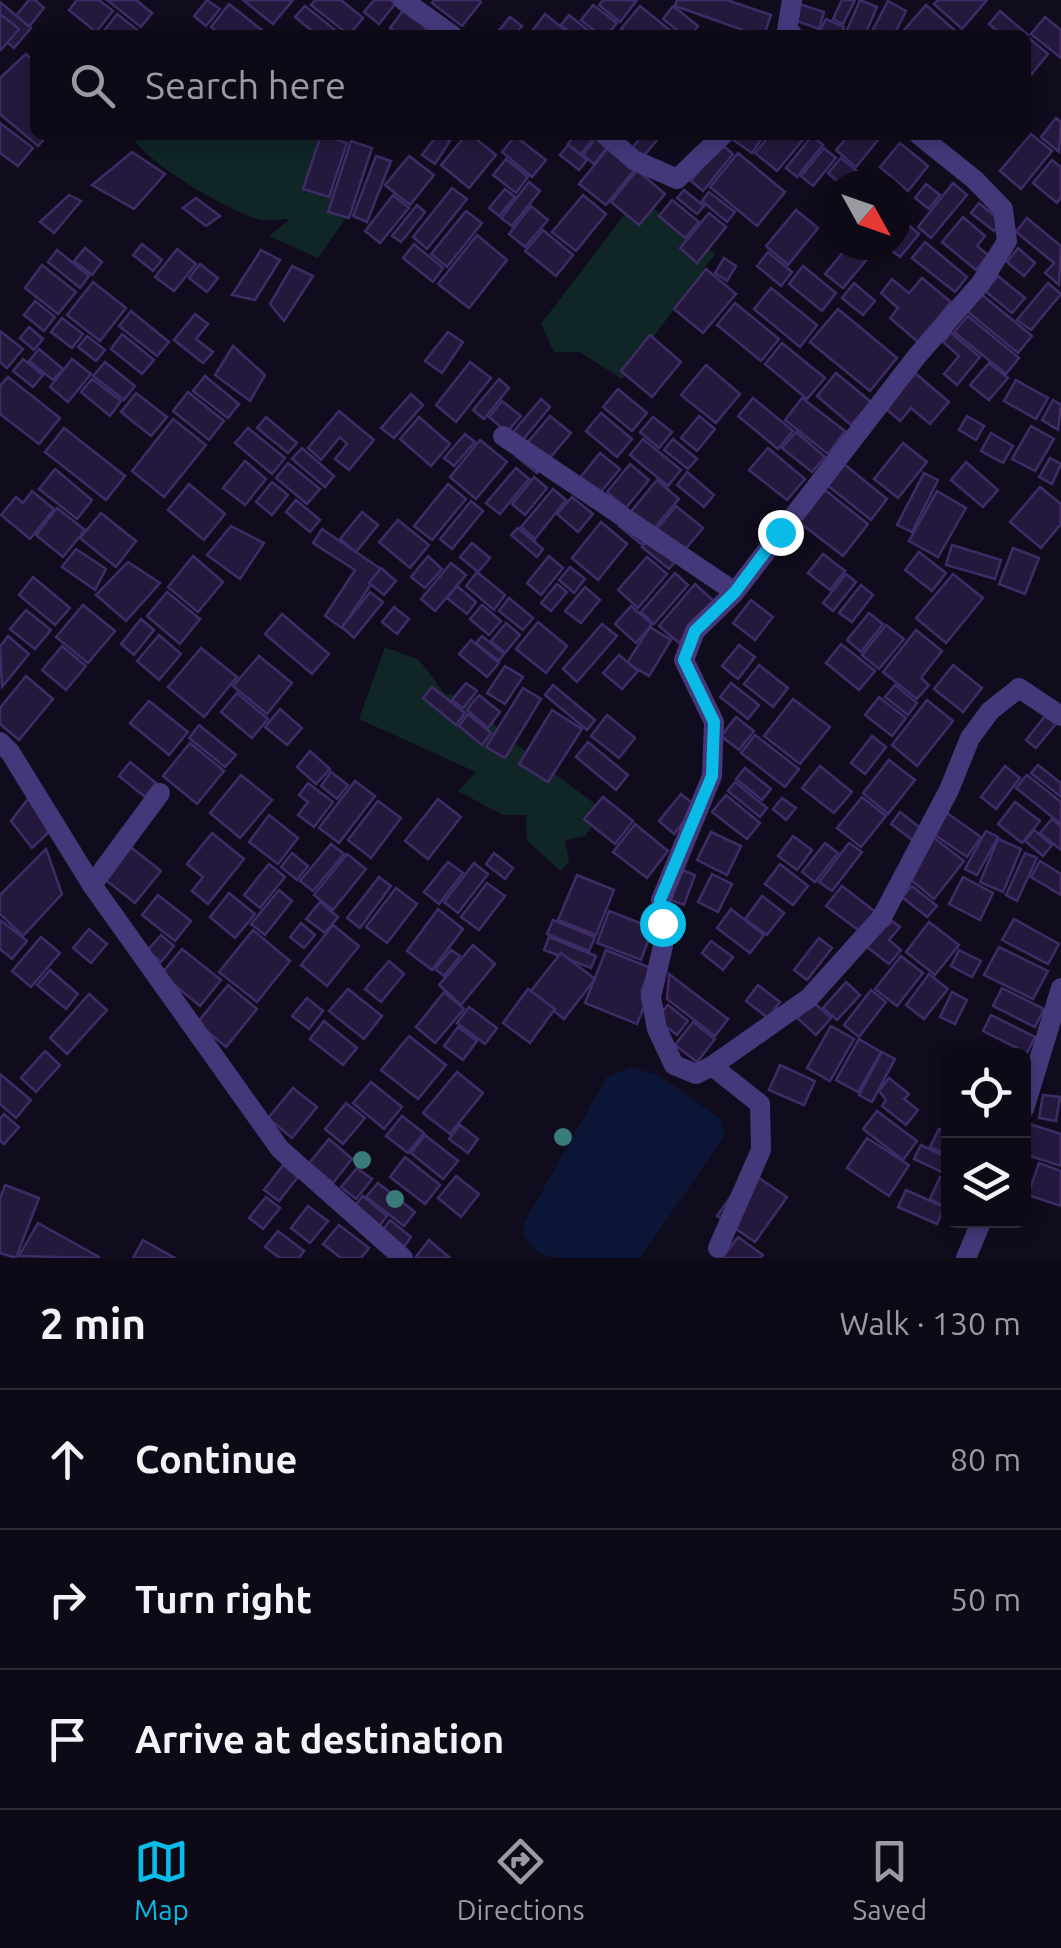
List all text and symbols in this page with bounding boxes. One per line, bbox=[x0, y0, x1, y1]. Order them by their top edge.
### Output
search box bbox=[30, 30, 1031, 140]
icon: search bbox=[65, 58, 120, 113]
text: Search here bbox=[145, 64, 346, 106]
north arrow bbox=[821, 170, 911, 260]
route end bbox=[758, 510, 804, 556]
route start bbox=[640, 901, 686, 947]
map controls bbox=[941, 1048, 1031, 1228]
button: locate bbox=[941, 1048, 1031, 1138]
button: layers bbox=[941, 1138, 1031, 1228]
text: 2 min bbox=[40, 1300, 146, 1347]
text: Walk · 130 m bbox=[839, 1305, 1021, 1341]
icon: ahead bbox=[40, 1432, 95, 1487]
text: Continue bbox=[135, 1438, 297, 1480]
text: 80 m bbox=[950, 1441, 1021, 1477]
icon: right bbox=[40, 1572, 95, 1627]
text: Turn right bbox=[135, 1578, 312, 1620]
text: 50 m bbox=[950, 1581, 1021, 1617]
icon: arrive bbox=[40, 1712, 95, 1767]
text: Arrive at destination bbox=[135, 1718, 504, 1760]
tab: Map bbox=[134, 1834, 189, 1925]
tab: Directions bbox=[457, 1834, 585, 1925]
tab: Saved bbox=[853, 1834, 927, 1925]

